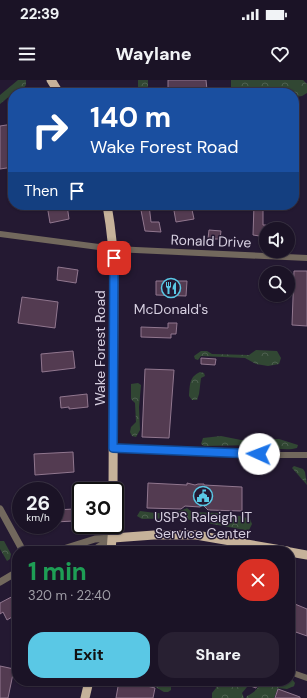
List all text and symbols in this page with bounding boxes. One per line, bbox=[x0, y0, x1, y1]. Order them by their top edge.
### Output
text: 22:39 bbox=[20, 4, 59, 24]
text: Waylane bbox=[115, 42, 192, 66]
icon: menu bbox=[16, 43, 38, 65]
icon: heart bbox=[269, 43, 291, 65]
text: 140 m bbox=[90, 99, 171, 136]
icon: right bbox=[24, 104, 76, 156]
text: Wake Forest Road bbox=[90, 135, 239, 159]
icon: arrive bbox=[66, 180, 88, 202]
text: Then bbox=[24, 181, 58, 201]
map controls bbox=[259, 222, 295, 302]
button: sound bbox=[259, 222, 295, 258]
street label: Ronald Drive bbox=[170, 231, 252, 251]
pin bbox=[97, 241, 131, 275]
icon: arrive bbox=[103, 247, 125, 269]
button: search bbox=[259, 266, 295, 302]
restaurant icon: McDonald's bbox=[160, 277, 182, 299]
street label: Wake Forest Road bbox=[91, 290, 109, 406]
place label: McDonald's bbox=[134, 300, 208, 318]
position arrow bbox=[238, 433, 280, 475]
speed limit sign: 30 bbox=[72, 482, 124, 534]
public building icon: USPS Raleigh IT Service Center bbox=[192, 485, 214, 507]
text: 26 bbox=[26, 490, 50, 516]
place label: USPS Raleigh IT Service Center bbox=[154, 508, 252, 542]
text: km/h bbox=[26, 511, 50, 524]
text: 1 min bbox=[28, 556, 87, 587]
button: close bbox=[237, 559, 279, 601]
text: 320 m · 22:40 bbox=[28, 587, 111, 604]
button: Exit bbox=[28, 632, 150, 678]
button: Share bbox=[158, 632, 279, 678]

